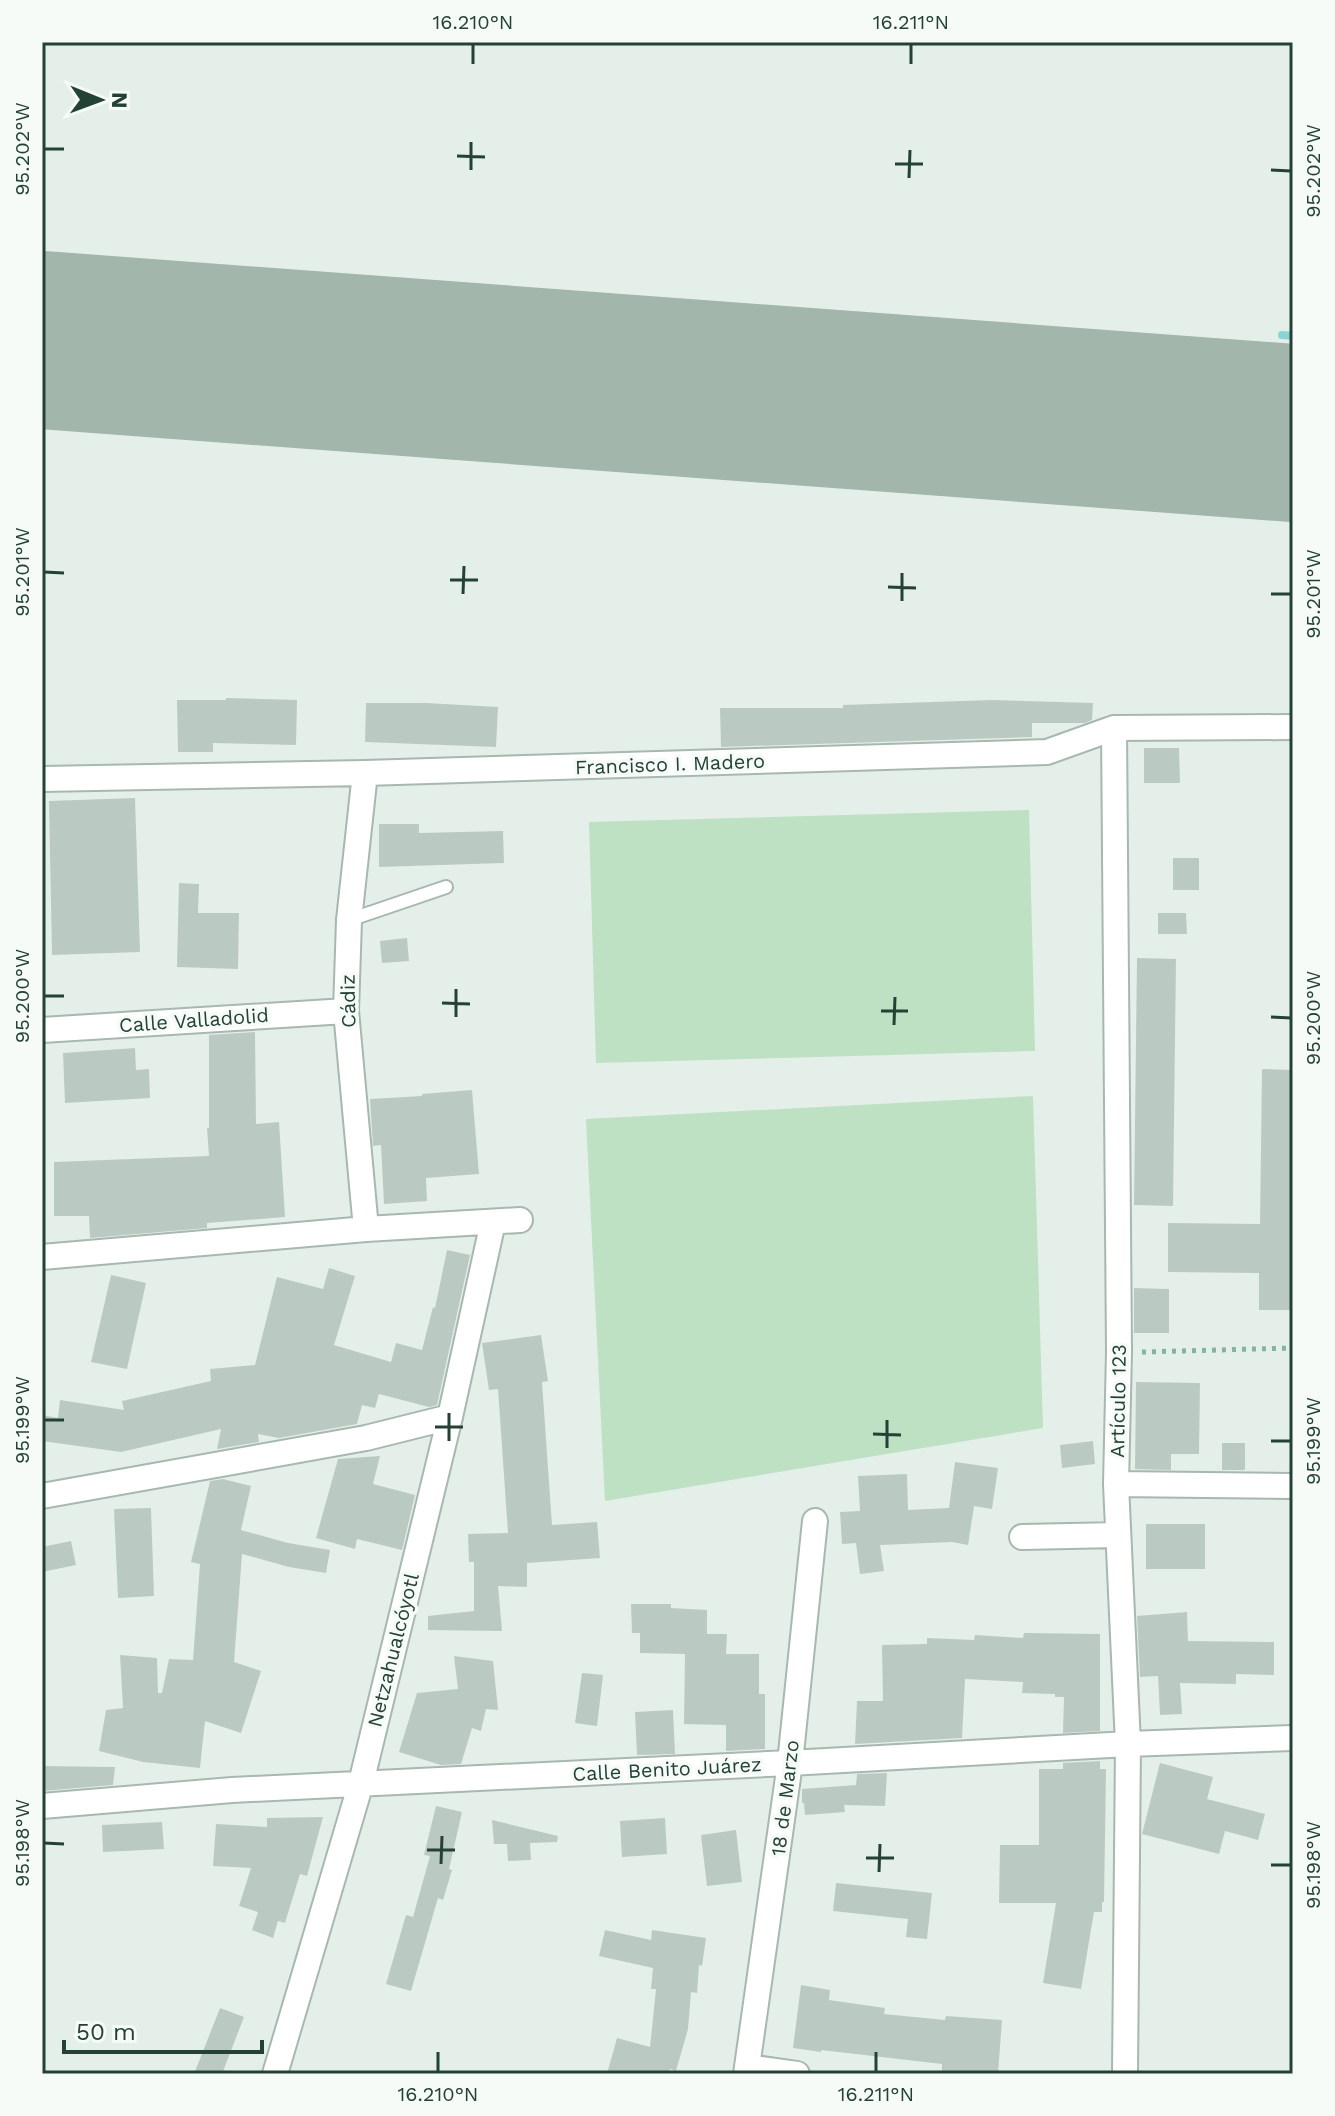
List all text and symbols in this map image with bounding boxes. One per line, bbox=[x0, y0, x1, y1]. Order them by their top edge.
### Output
text: 16.210°N bbox=[432, 10, 514, 34]
text: 16.211°N bbox=[873, 10, 949, 34]
north arrow bbox=[60, 60, 140, 140]
text: N bbox=[107, 92, 132, 109]
text: 95.202°W bbox=[10, 102, 34, 196]
text: 95.202°W bbox=[1301, 124, 1325, 218]
text: 95.201°W bbox=[10, 527, 34, 617]
text: 95.201°W bbox=[1301, 549, 1325, 639]
street label: Francisco I. Madero bbox=[574, 749, 766, 779]
text: 95.200°W bbox=[10, 949, 34, 1043]
text: 95.200°W bbox=[1301, 971, 1325, 1065]
street label: Cádiz bbox=[336, 974, 360, 1028]
street label: Calle Valladolid bbox=[118, 1003, 270, 1037]
street label: Artículo 123 bbox=[1105, 1344, 1131, 1458]
text: 95.199°W bbox=[10, 1376, 34, 1464]
text: 95.199°W bbox=[1301, 1397, 1325, 1485]
street label: Netzahualcóyotl bbox=[362, 1571, 424, 1729]
street label: 18 de Marzo bbox=[766, 1739, 804, 1857]
street label: Calle Benito Juárez bbox=[572, 1752, 762, 1786]
text: 95.198°W bbox=[10, 1799, 34, 1887]
text: 95.198°W bbox=[1301, 1821, 1325, 1909]
scale bar bbox=[64, 2004, 262, 2054]
text: 50 m bbox=[76, 2018, 136, 2046]
text: 16.210°N bbox=[397, 2082, 479, 2106]
text: 16.211°N bbox=[838, 2082, 914, 2106]

